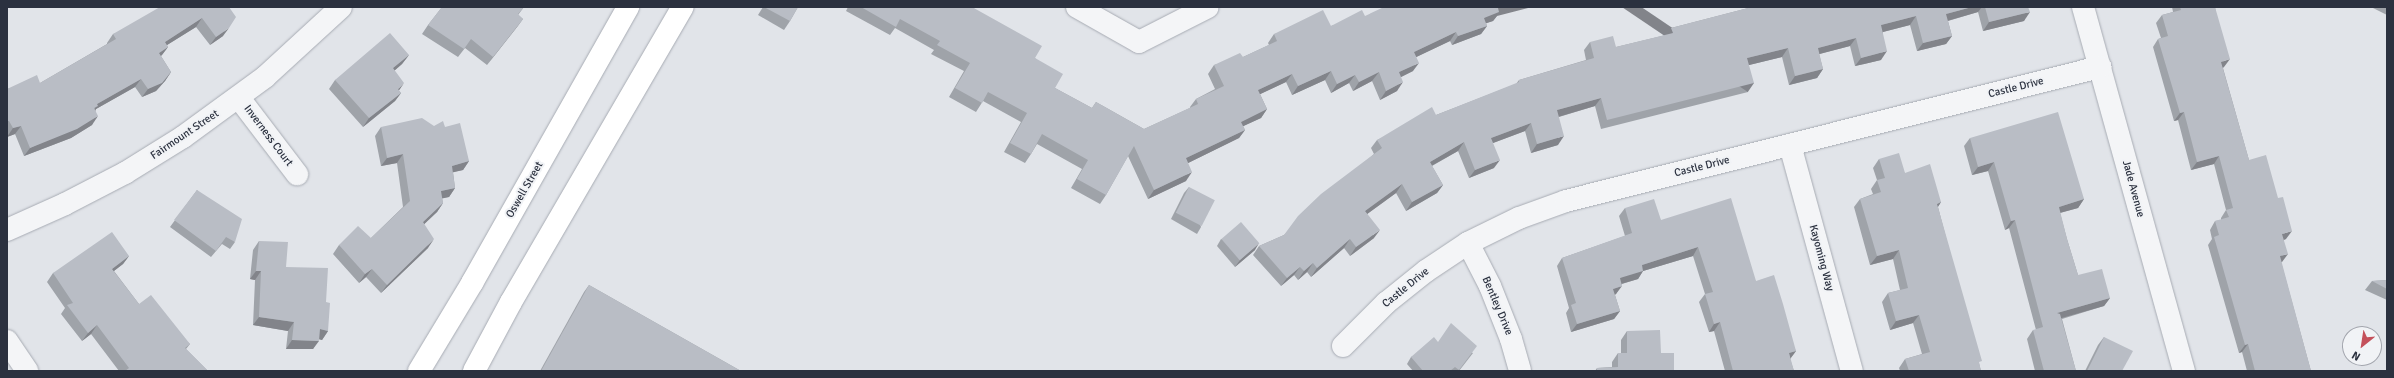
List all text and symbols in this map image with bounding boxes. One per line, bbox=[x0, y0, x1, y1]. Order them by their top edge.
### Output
street label: Castle Drive bbox=[1987, 75, 2045, 101]
street label: Inverness Court bbox=[241, 103, 295, 169]
street label: Fairmount Street bbox=[148, 107, 222, 163]
street label: Castle Drive bbox=[1673, 154, 1731, 180]
street label: Jade Avenue bbox=[2119, 159, 2147, 219]
street label: Oswell Street bbox=[504, 160, 546, 220]
street label: Kayoming Way bbox=[1806, 223, 1836, 293]
street label: Castle Drive bbox=[1380, 265, 1432, 311]
street label: Bentley Drive bbox=[1479, 275, 1515, 337]
north arrow bbox=[2342, 326, 2382, 366]
text: N bbox=[2350, 348, 2363, 364]

